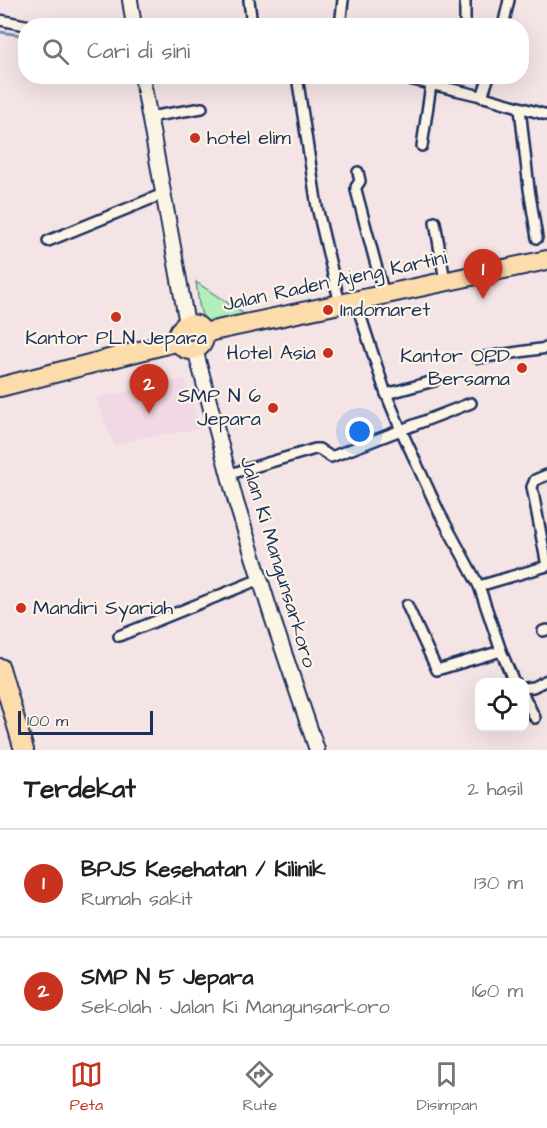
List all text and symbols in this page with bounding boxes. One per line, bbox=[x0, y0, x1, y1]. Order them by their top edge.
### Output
search box bbox=[18, 18, 529, 84]
icon: search bbox=[39, 35, 72, 68]
text: Cari di sini bbox=[87, 36, 190, 67]
place label: hotel elim bbox=[207, 124, 291, 152]
marker: hotel elim bbox=[188, 131, 202, 145]
street label: Jalan Raden Ajeng Kartini bbox=[220, 244, 450, 319]
pin: 1 bbox=[464, 250, 502, 299]
place label: Indomaret bbox=[340, 296, 430, 324]
marker: Indomaret bbox=[321, 303, 335, 317]
marker: Kantor PLN Jepara bbox=[109, 310, 123, 324]
place label: Kantor PLN Jepara bbox=[25, 324, 207, 352]
place label: Hotel Asia bbox=[227, 339, 316, 367]
place label: Kantor OPD Bersama bbox=[400, 342, 510, 393]
marker: Hotel Asia bbox=[321, 346, 335, 360]
marker: Kantor OPD Bersama bbox=[515, 361, 529, 375]
pin: 2 bbox=[130, 364, 168, 414]
place label: SMP N 6 Jepara bbox=[178, 382, 261, 433]
marker: SMP N 6 Jepara bbox=[266, 401, 280, 415]
your location bbox=[345, 417, 374, 446]
street label: Jalan Ki Mangunsarkoro bbox=[232, 453, 323, 671]
place label: Mandiri Syariah bbox=[33, 594, 173, 623]
marker: Mandiri Syariah bbox=[14, 601, 28, 615]
map controls bbox=[475, 678, 529, 732]
button: locate bbox=[475, 678, 529, 732]
scale bar bbox=[18, 708, 153, 736]
text: 100 m bbox=[27, 710, 68, 732]
text: Terdekat bbox=[24, 771, 136, 807]
text: 2 hasil bbox=[467, 775, 523, 803]
text: BPJS Kesehatan / Kilinik bbox=[81, 854, 326, 885]
text: 1 bbox=[42, 869, 45, 897]
text: 130 m bbox=[474, 869, 523, 897]
text: Rumah sakit bbox=[81, 885, 193, 913]
text: SMP N 5 Jepara bbox=[81, 962, 253, 993]
text: 2 bbox=[38, 977, 49, 1005]
text: 160 m bbox=[472, 977, 523, 1005]
text: Sekolah · Jalan Ki Mangunsarkoro bbox=[81, 993, 390, 1021]
tab: Peta bbox=[70, 1058, 103, 1116]
tab: Rute bbox=[243, 1058, 277, 1116]
tab: Disimpan bbox=[417, 1058, 477, 1116]

